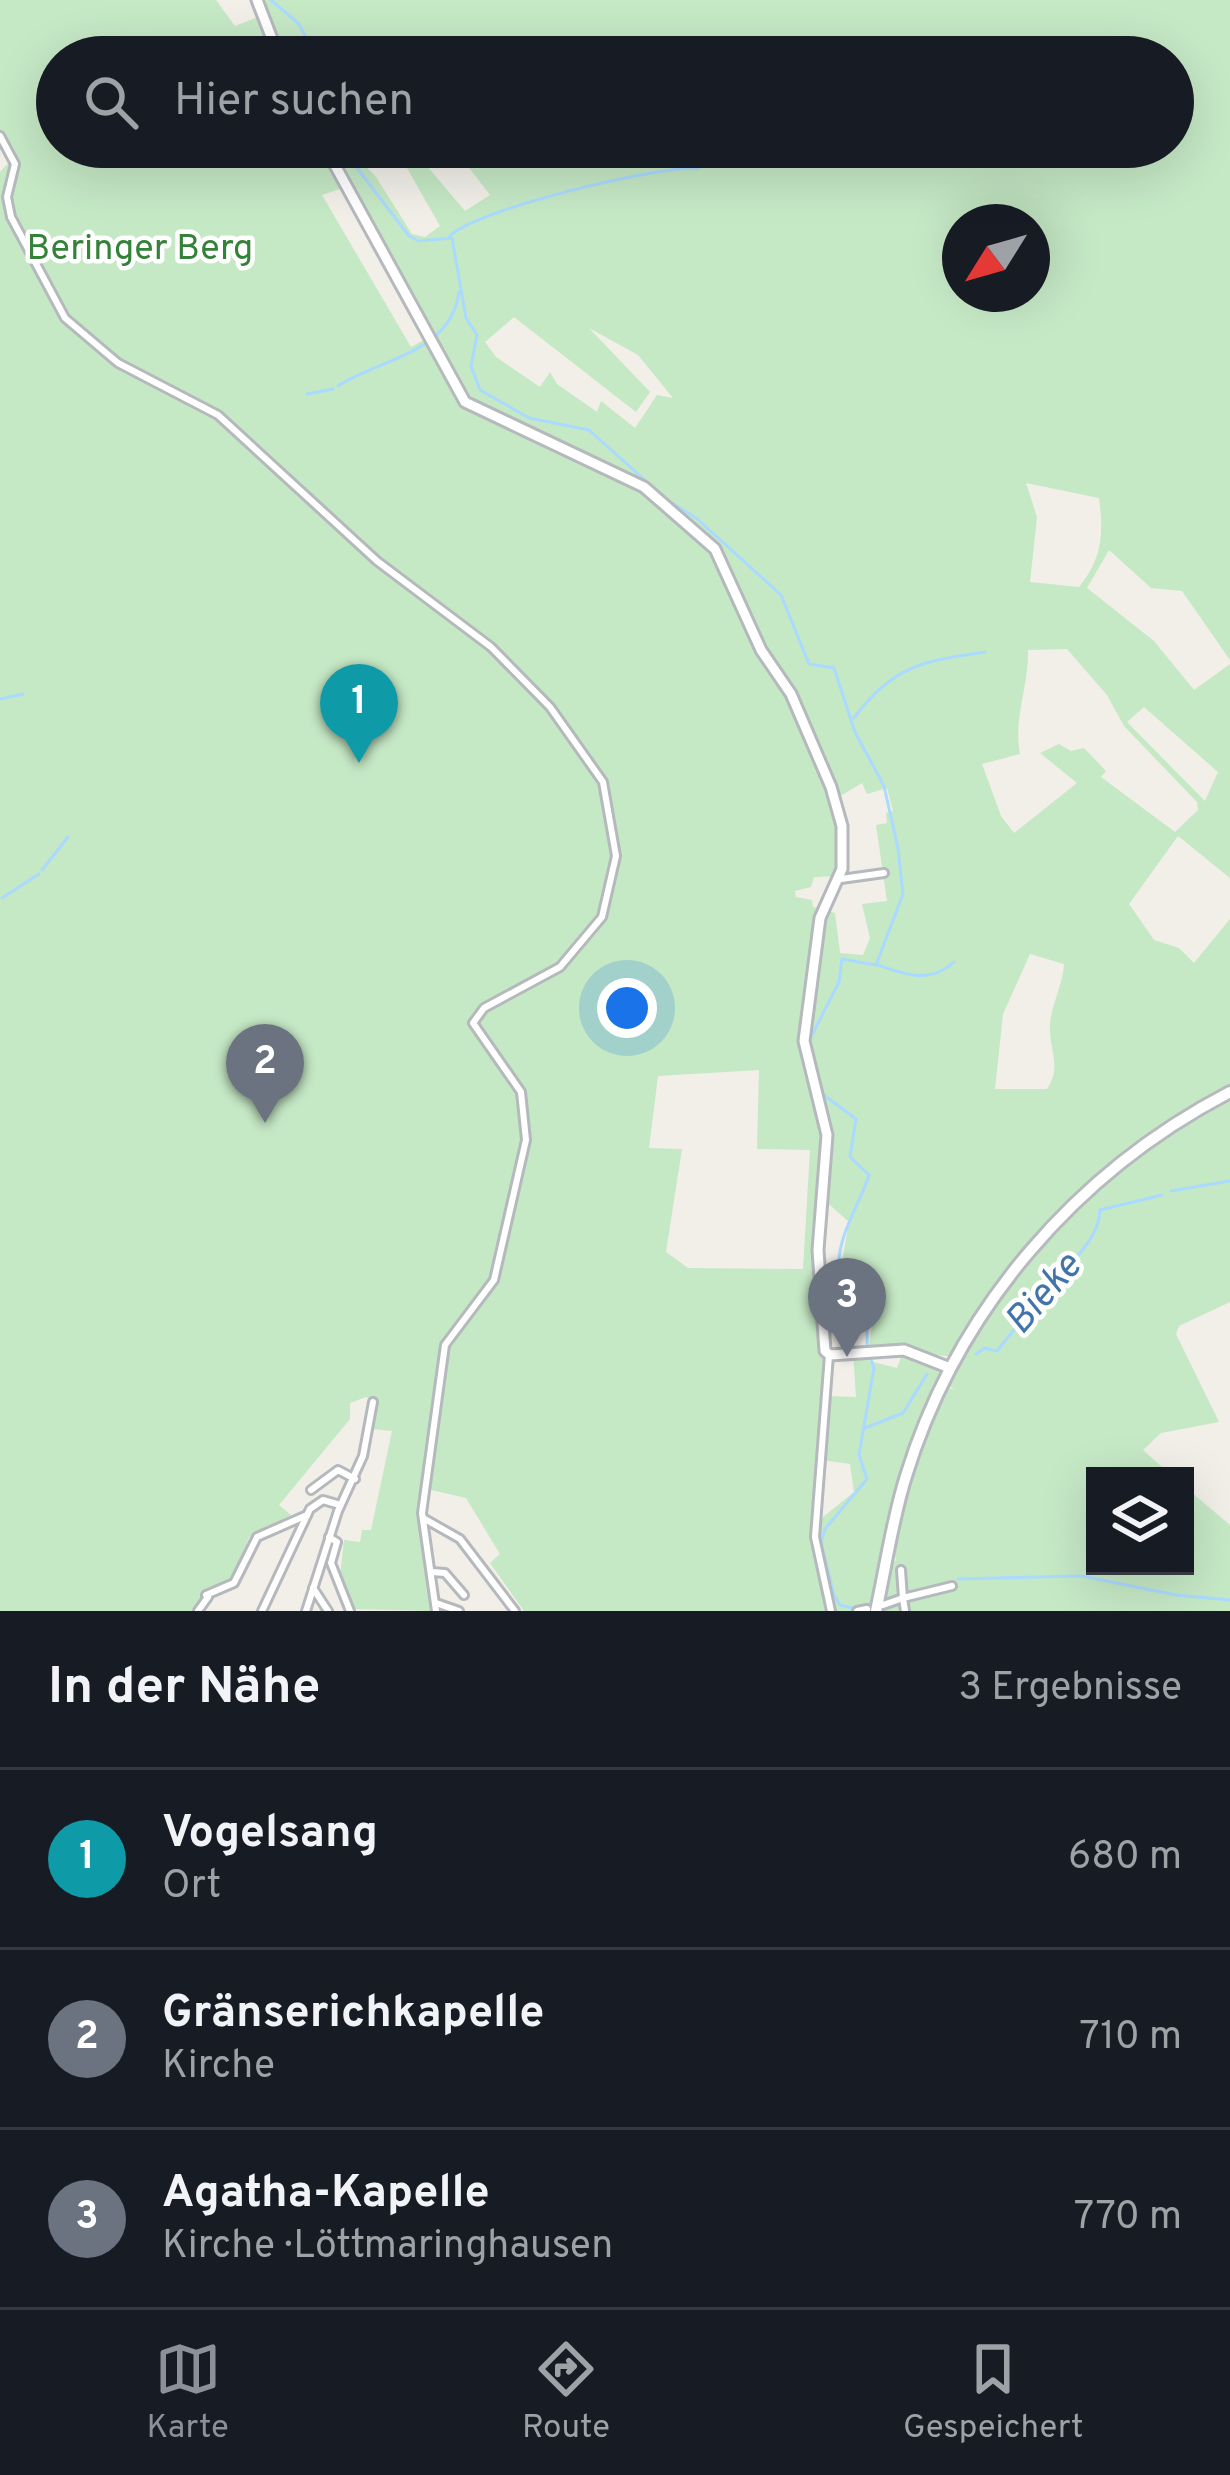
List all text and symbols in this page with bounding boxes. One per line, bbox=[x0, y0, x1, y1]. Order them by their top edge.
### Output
search box bbox=[36, 36, 1194, 168]
icon: search bbox=[78, 69, 144, 135]
text: Hier suchen bbox=[174, 74, 414, 131]
north arrow bbox=[942, 204, 1050, 312]
park label: Beringer Berg bbox=[27, 227, 253, 273]
pin: 1 bbox=[320, 664, 398, 763]
your location bbox=[597, 978, 657, 1038]
pin: 2 bbox=[226, 1024, 304, 1123]
water label: Bieke bbox=[996, 1243, 1094, 1346]
pin: 3 bbox=[808, 1258, 886, 1357]
map controls bbox=[1086, 1467, 1194, 1575]
button: layers bbox=[1086, 1467, 1194, 1575]
text: In der Nähe bbox=[48, 1657, 320, 1722]
text: 3 Ergebnisse bbox=[958, 1665, 1182, 1714]
text: Vogelsang bbox=[162, 1806, 378, 1863]
text: 1 bbox=[79, 1834, 95, 1883]
text: 680 m bbox=[1068, 1834, 1182, 1883]
text: Ort bbox=[162, 1863, 221, 1912]
text: Gränserichkapelle bbox=[162, 1986, 544, 2043]
text: 2 bbox=[75, 2014, 99, 2063]
text: 710 m bbox=[1079, 2014, 1182, 2063]
text: Kirche bbox=[162, 2043, 275, 2092]
text: Agatha-Kapelle bbox=[162, 2166, 490, 2223]
text: 3 bbox=[75, 2194, 99, 2243]
text: 770 m bbox=[1074, 2194, 1182, 2243]
text: Kirche · Löttmaringhausen bbox=[162, 2223, 613, 2272]
tab: Karte bbox=[147, 2336, 229, 2450]
tab: Route bbox=[522, 2336, 610, 2450]
tab: Gespeichert bbox=[903, 2336, 1083, 2450]

